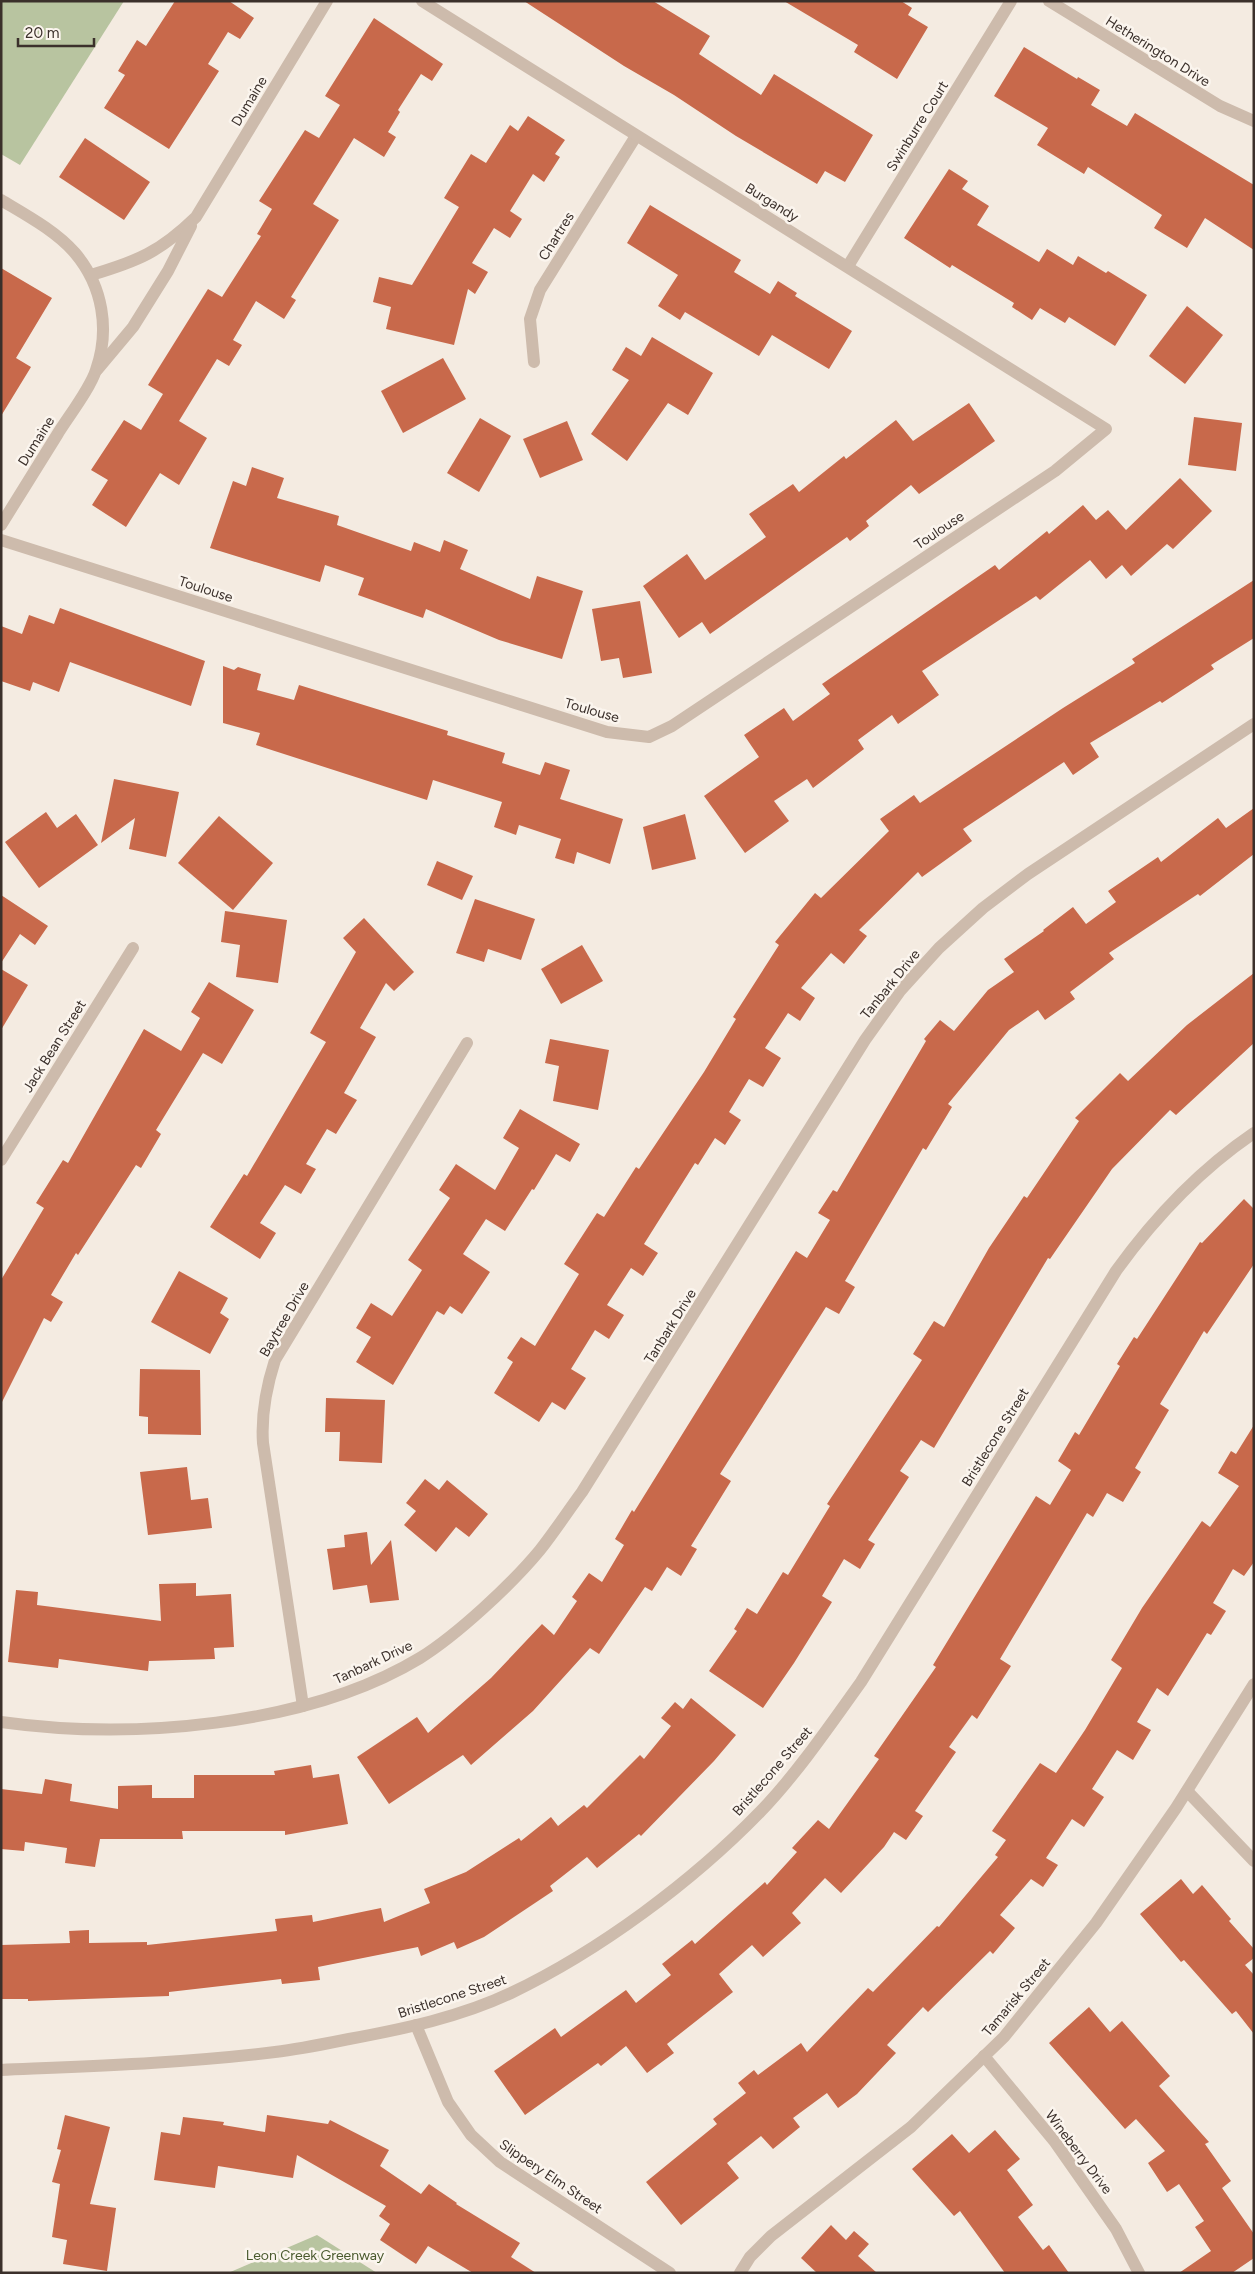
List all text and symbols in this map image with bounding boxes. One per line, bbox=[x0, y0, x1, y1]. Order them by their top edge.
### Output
street label: Hetherington Drive bbox=[1102, 12, 1213, 91]
scale bar bbox=[18, 15, 94, 47]
text: 20 m bbox=[25, 24, 59, 42]
street label: Dumaine bbox=[228, 73, 271, 129]
street label: Swinburre Court bbox=[883, 78, 952, 175]
street label: Burgandy bbox=[742, 179, 802, 226]
street label: Chartres bbox=[535, 209, 578, 264]
street label: Dumaine bbox=[15, 413, 58, 469]
street label: Toulouse bbox=[911, 508, 968, 553]
street label: Toulouse bbox=[177, 573, 235, 606]
street label: Toulouse bbox=[563, 695, 621, 726]
street label: Tanbark Drive bbox=[857, 946, 924, 1023]
street label: Jack Bean Street bbox=[19, 997, 90, 1096]
street label: Baytree Drive bbox=[256, 1278, 313, 1360]
street label: Tanbark Drive bbox=[641, 1286, 700, 1367]
street label: Bristlecone Street bbox=[958, 1385, 1033, 1490]
street label: Tanbark Drive bbox=[331, 1637, 415, 1688]
street label: Bristlecone Street bbox=[729, 1723, 816, 1820]
street label: Tamarisk Street bbox=[979, 1955, 1054, 2040]
street label: Bristlecone Street bbox=[396, 1971, 508, 2022]
street label: Wineberry Drive bbox=[1042, 2107, 1116, 2198]
street label: Slippery Elm Street bbox=[496, 2136, 605, 2217]
park label: Leon Creek Greenway bbox=[246, 2247, 385, 2264]

